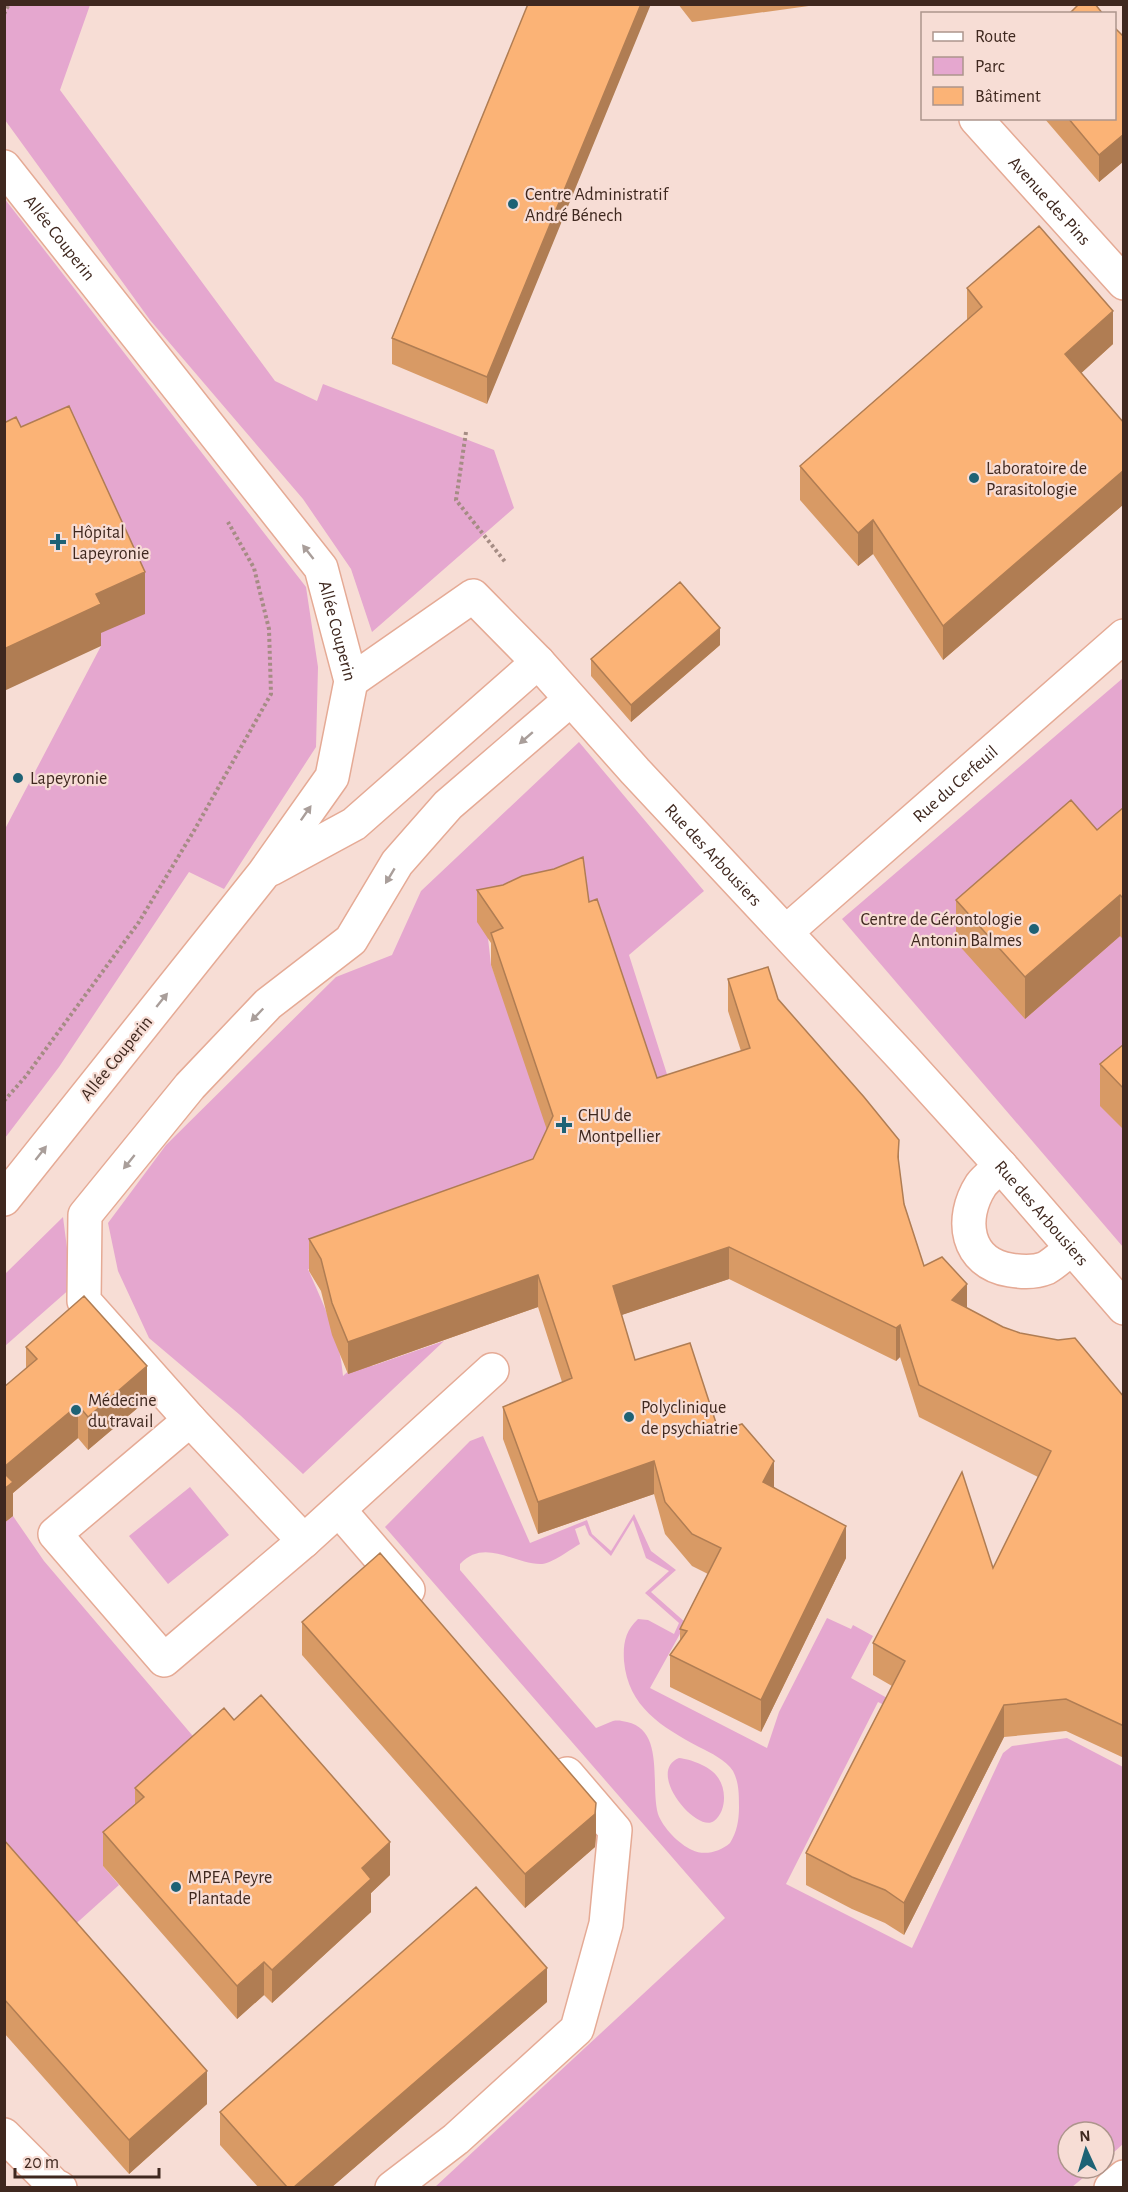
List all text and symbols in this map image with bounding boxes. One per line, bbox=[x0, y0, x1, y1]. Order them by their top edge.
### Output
legend bbox=[921, 12, 1116, 120]
text: Route bbox=[975, 28, 1016, 46]
text: Parc bbox=[975, 58, 1005, 76]
text: Bâtiment bbox=[975, 88, 1041, 106]
street label: Avenue des Pins bbox=[1005, 154, 1093, 249]
place label: Centre Administratif André Bénech bbox=[525, 186, 670, 225]
street label: Allée Couperin bbox=[20, 192, 98, 284]
marker: Centre Administratif André Bénech bbox=[506, 197, 520, 211]
place label: Laboratoire de Parasitologie bbox=[986, 460, 1087, 499]
marker: Laboratoire de Parasitologie bbox=[967, 471, 981, 485]
place label: Hôpital Lapeyronie bbox=[72, 524, 149, 563]
marker: Hôpital Lapeyronie bbox=[49, 533, 67, 551]
one-way arrow bbox=[302, 544, 315, 560]
street label: Allée Couperin bbox=[315, 579, 359, 683]
one-way arrow bbox=[519, 731, 534, 744]
street label: Rue du Cerfeuil bbox=[910, 743, 1002, 826]
place label: Lapeyronie bbox=[30, 770, 107, 788]
marker: Lapeyronie bbox=[11, 771, 25, 785]
street label: Rue des Arbousiers bbox=[661, 801, 764, 910]
one-way arrow bbox=[300, 805, 312, 820]
one-way arrow bbox=[384, 868, 395, 884]
place label: Centre de Gérontologie Antonin Balmes bbox=[861, 911, 1022, 950]
marker: Centre de Gérontologie Antonin Balmes bbox=[1027, 922, 1041, 936]
one-way arrow bbox=[156, 993, 168, 1008]
one-way arrow bbox=[250, 1008, 264, 1023]
street label: Allée Couperin bbox=[77, 1013, 156, 1104]
place label: CHU de Montpellier bbox=[578, 1107, 661, 1146]
marker: CHU de Montpellier bbox=[555, 1116, 573, 1134]
one-way arrow bbox=[34, 1145, 47, 1161]
one-way arrow bbox=[123, 1154, 135, 1169]
street label: Rue des Arbousiers bbox=[991, 1158, 1091, 1270]
place label: Médecine du travail bbox=[88, 1392, 157, 1431]
place label: Polyclinique de psychiatrie bbox=[641, 1399, 738, 1438]
marker: Médecine du travail bbox=[69, 1403, 83, 1417]
marker: Polyclinique de psychiatrie bbox=[622, 1410, 636, 1424]
place label: MPEA Peyre Plantade bbox=[188, 1869, 272, 1908]
marker: MPEA Peyre Plantade bbox=[169, 1880, 183, 1894]
north arrow bbox=[1056, 2120, 1116, 2180]
text: N bbox=[1079, 2128, 1091, 2144]
scale bar bbox=[15, 2141, 159, 2179]
text: 20 m bbox=[24, 2154, 59, 2172]

